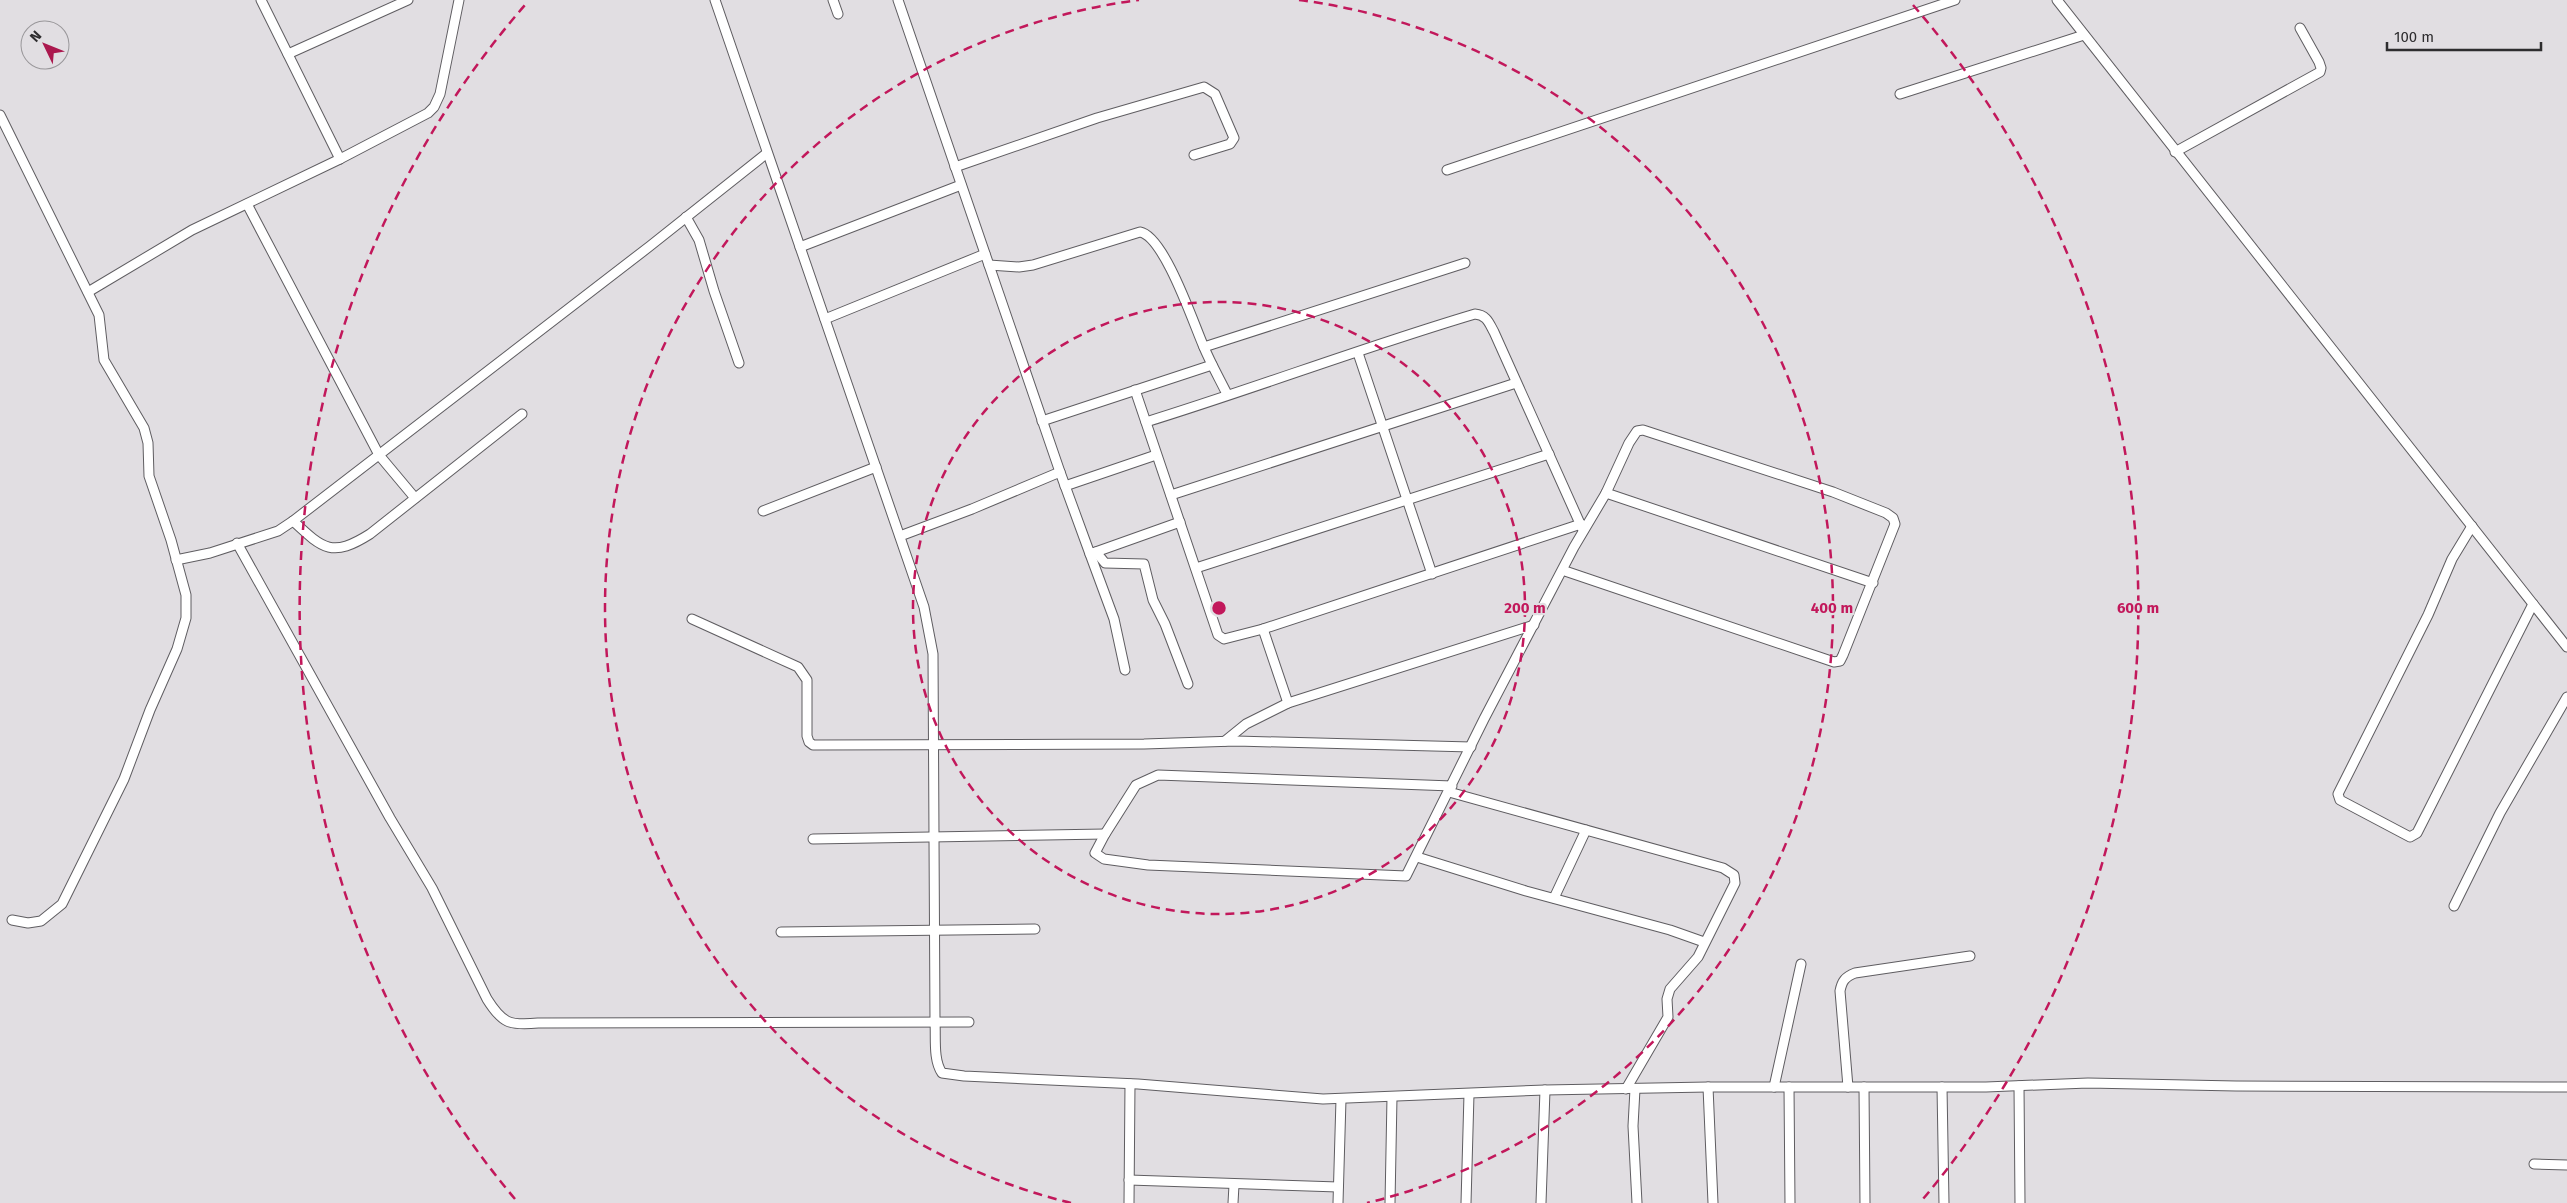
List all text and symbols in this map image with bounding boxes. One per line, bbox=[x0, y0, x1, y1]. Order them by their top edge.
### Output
north arrow bbox=[20, 20, 70, 70]
scale bar bbox=[2387, 20, 2541, 52]
text: N bbox=[26, 27, 45, 46]
text: 100 m bbox=[2394, 28, 2434, 46]
centre of rings bbox=[1210, 599, 1228, 617]
text: 200 m bbox=[1504, 599, 1546, 617]
text: 400 m bbox=[1811, 599, 1853, 617]
text: 600 m bbox=[2117, 599, 2159, 617]

